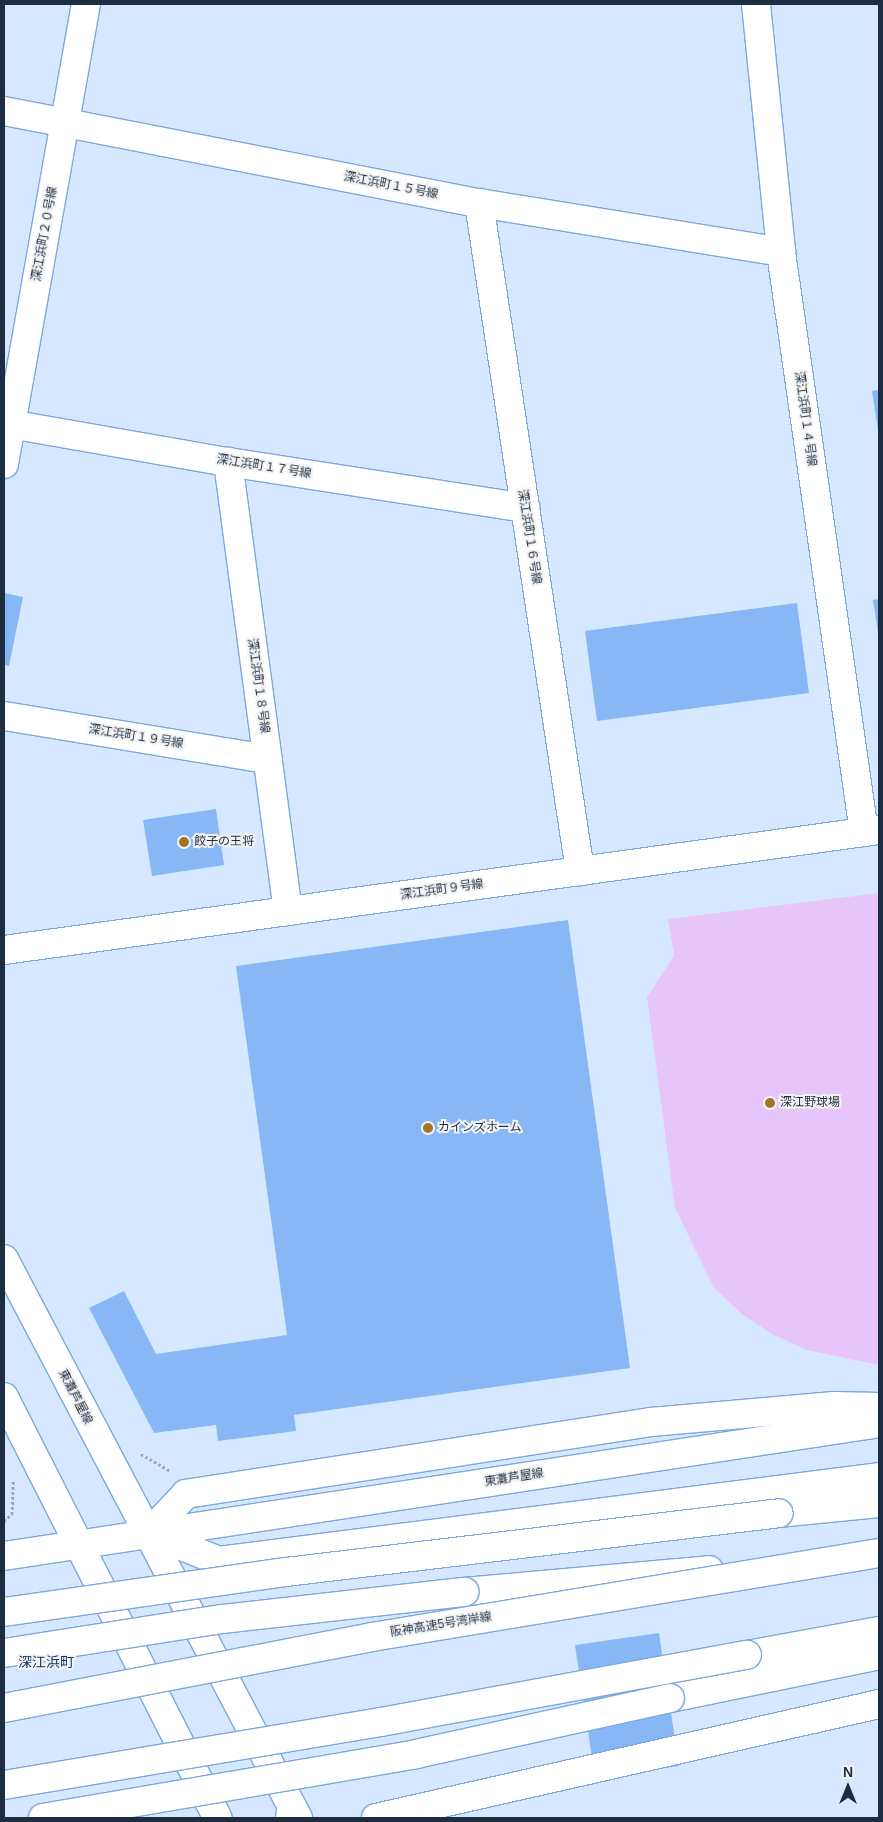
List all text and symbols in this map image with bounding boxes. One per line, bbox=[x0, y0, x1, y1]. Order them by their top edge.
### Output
street label: 深江浜町１５号線 bbox=[343, 170, 439, 202]
street label: 深江浜町２０号線 bbox=[30, 185, 60, 283]
street label: 深江浜町１４号線 bbox=[791, 370, 819, 468]
street label: 深江浜町１７号線 bbox=[215, 452, 313, 482]
street label: 深江浜町１６号線 bbox=[514, 488, 544, 586]
street label: 深江浜町１８号線 bbox=[244, 637, 272, 735]
street label: 深江浜町１９号線 bbox=[87, 722, 185, 752]
place label: 餃子の王将 bbox=[194, 835, 254, 849]
marker: 餃子の王将 bbox=[178, 836, 190, 848]
street label: 深江浜町９号線 bbox=[399, 877, 485, 903]
place label: 深江野球場 bbox=[780, 1096, 840, 1110]
marker: 深江野球場 bbox=[764, 1097, 776, 1109]
place label: カインズホーム bbox=[438, 1121, 522, 1135]
marker: カインズホーム bbox=[422, 1122, 434, 1134]
street label: 東灘芦屋線 bbox=[55, 1367, 95, 1427]
street label: 東灘芦屋線 bbox=[483, 1466, 545, 1490]
street label: 阪神高速5号湾岸線 bbox=[389, 1610, 493, 1640]
district label: 深江浜町 bbox=[18, 1654, 74, 1670]
north arrow bbox=[823, 1762, 873, 1812]
text: N bbox=[843, 1764, 853, 1780]

